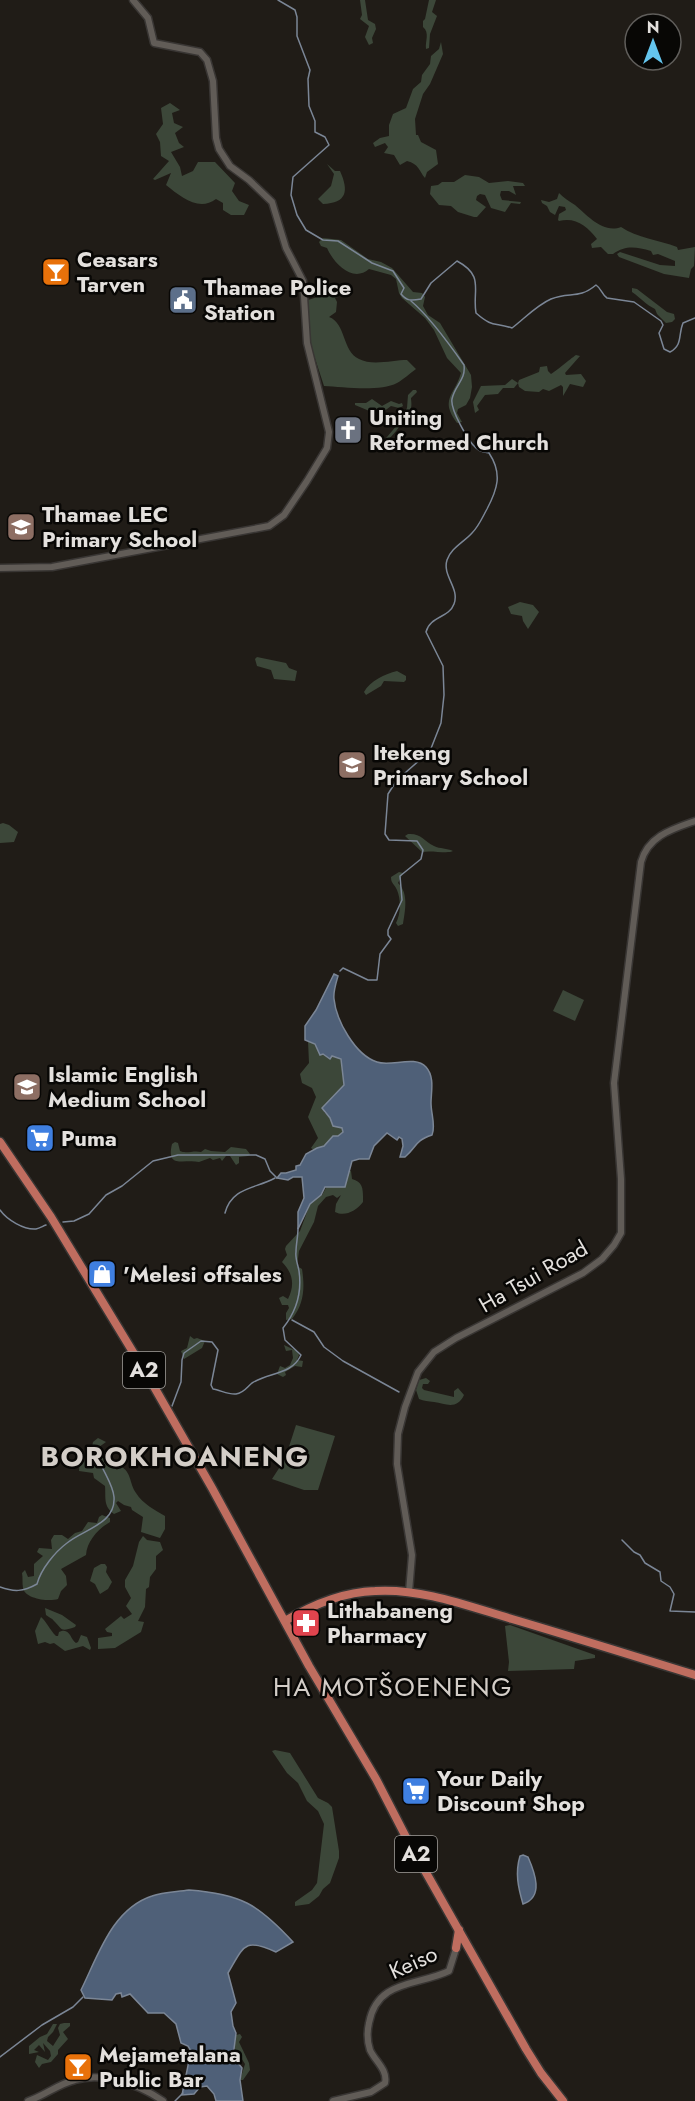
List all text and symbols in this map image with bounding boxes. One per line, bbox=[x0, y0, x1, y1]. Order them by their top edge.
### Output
north arrow bbox=[623, 12, 683, 72]
text: N bbox=[647, 16, 659, 39]
place label: Ceasars Tarven bbox=[77, 243, 158, 300]
bar icon: Ceasars Tarven bbox=[40, 256, 72, 288]
place label: Thamae Police Station bbox=[204, 271, 351, 328]
public building icon: Thamae Police Station bbox=[167, 284, 199, 316]
place label: Uniting Reformed Church bbox=[369, 401, 549, 458]
church icon: Uniting Reformed Church bbox=[332, 414, 364, 446]
place label: Thamae LEC Primary School bbox=[42, 498, 197, 555]
school or university icon: Thamae LEC Primary School bbox=[5, 511, 37, 543]
place label: Itekeng Primary School bbox=[373, 736, 528, 793]
school or university icon: Itekeng Primary School bbox=[336, 749, 368, 781]
place label: Islamic English Medium School bbox=[48, 1058, 206, 1115]
school or university icon: Islamic English Medium School bbox=[11, 1071, 43, 1103]
supermarket icon: Puma bbox=[24, 1122, 56, 1154]
place label: Puma bbox=[61, 1122, 117, 1154]
street label: Ha Tsui Road bbox=[473, 1232, 593, 1320]
shop icon: 'Melesi offsales bbox=[86, 1258, 118, 1290]
place label: 'Melesi offsales bbox=[123, 1258, 282, 1290]
road number: A2 bbox=[123, 1352, 165, 1388]
district label: BOROKHOANENG bbox=[40, 1436, 310, 1477]
place label: Lithabaneng Pharmacy bbox=[327, 1594, 453, 1651]
pharmacy icon: Lithabaneng Pharmacy bbox=[290, 1607, 322, 1639]
district label: HA MOTŠOENENG bbox=[273, 1668, 513, 1706]
place label: Your Daily Discount Shop bbox=[436, 1762, 585, 1819]
supermarket icon: Your Daily Discount Shop bbox=[400, 1775, 432, 1807]
road number: A2 bbox=[395, 1836, 437, 1872]
street label: Keiso bbox=[384, 1937, 442, 1987]
place label: Mejametalana Public Bar bbox=[99, 2038, 241, 2095]
bar icon: Mejametalana Public Bar bbox=[62, 2051, 94, 2083]

